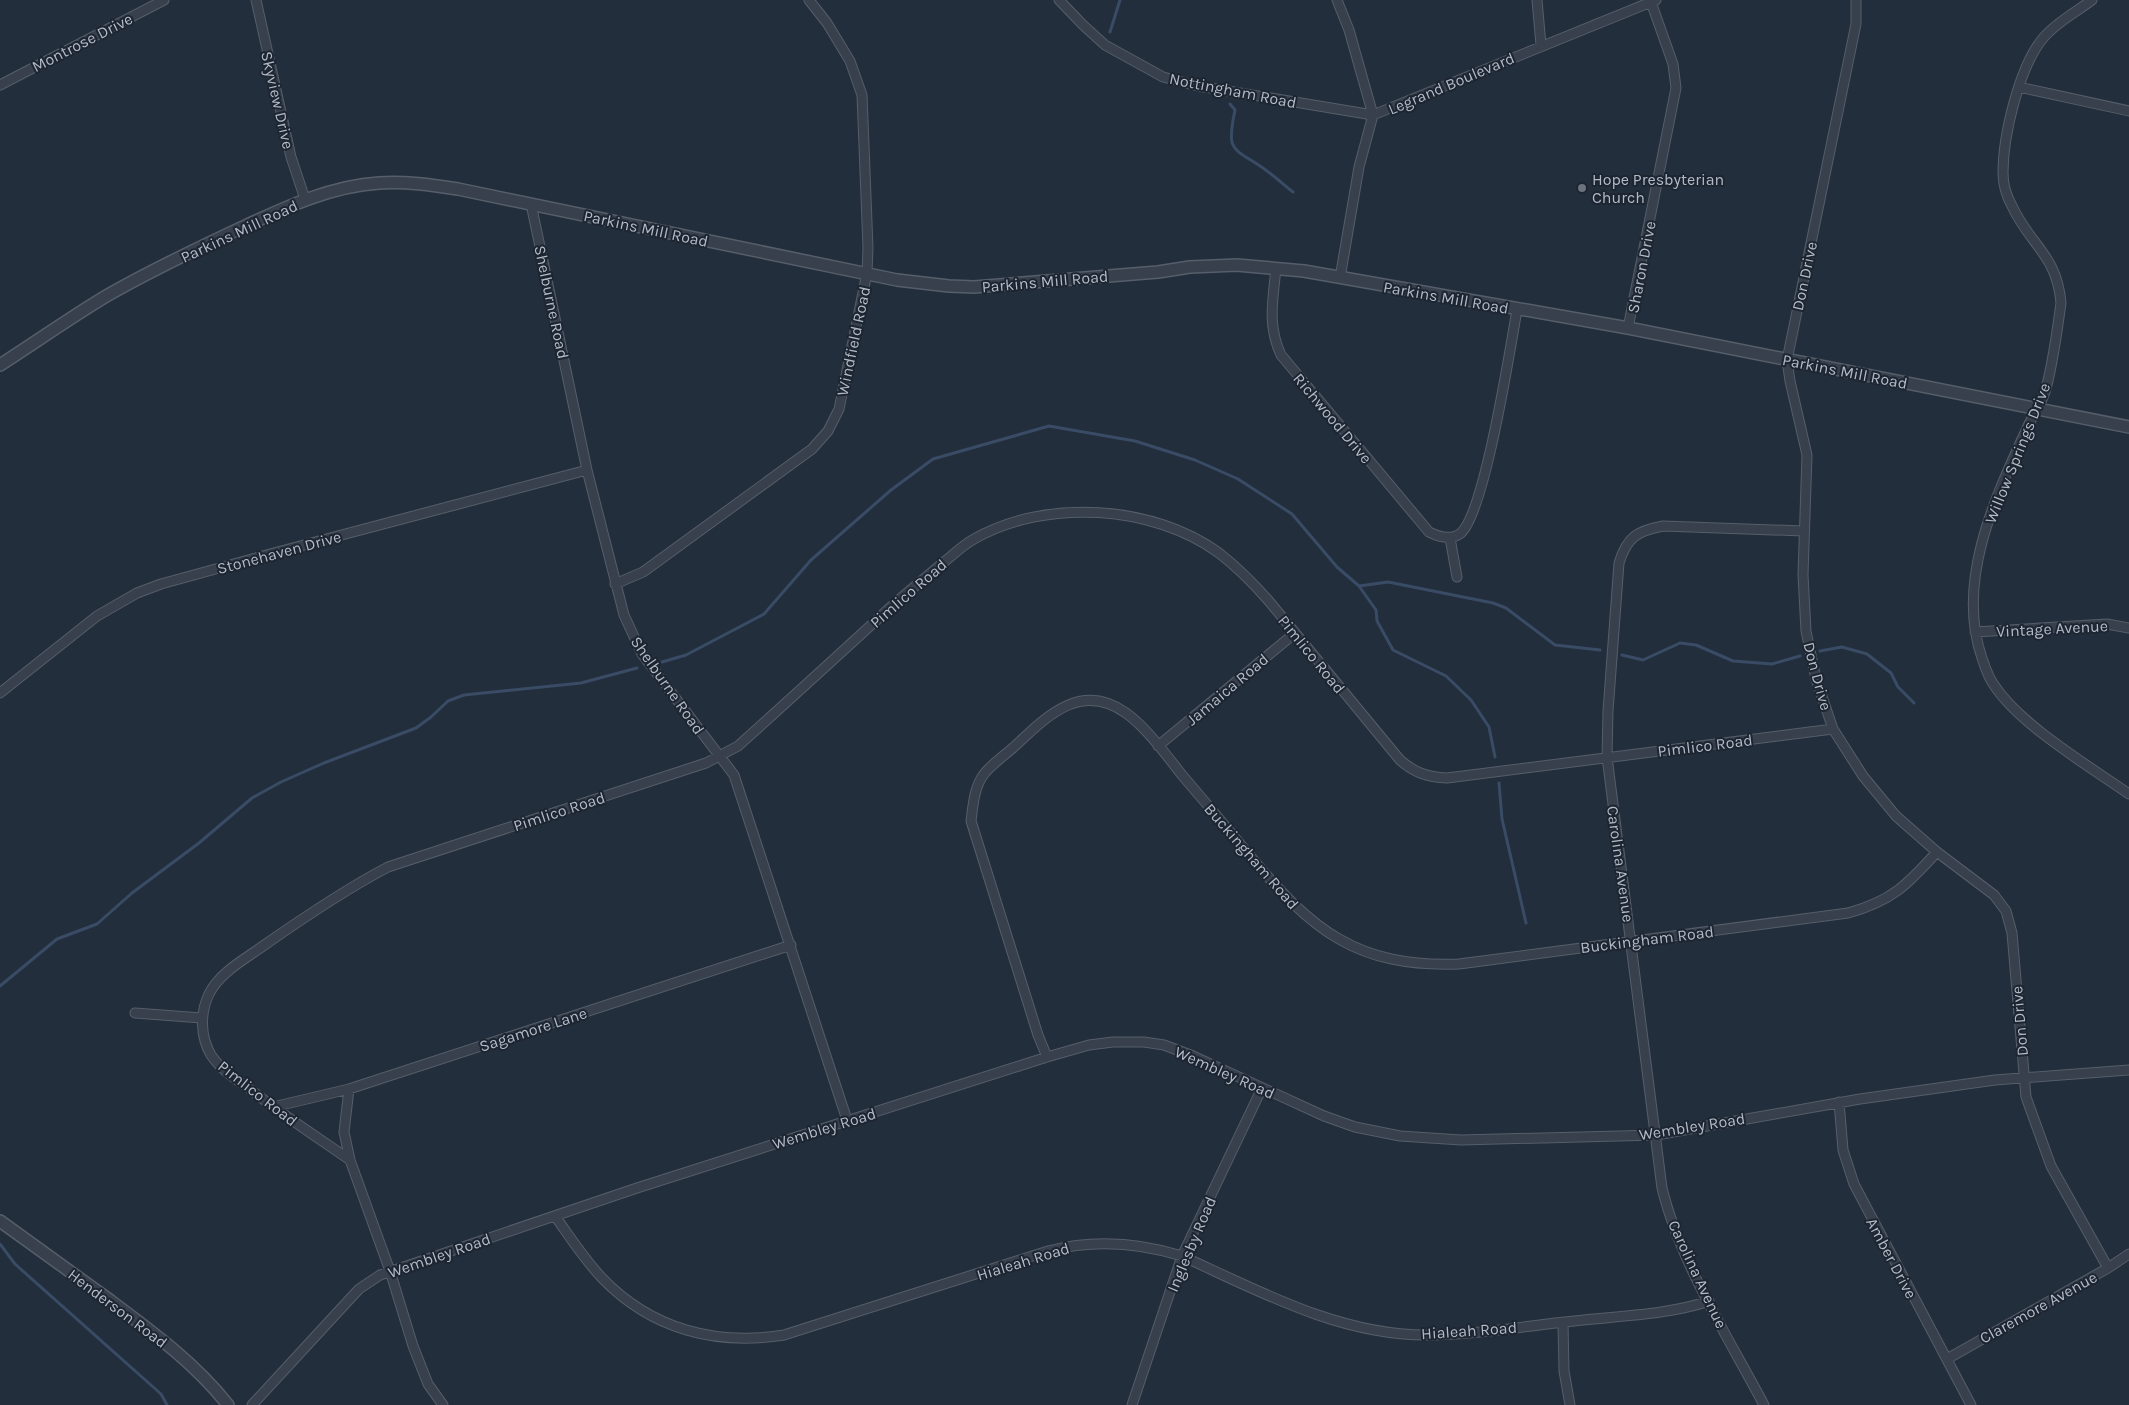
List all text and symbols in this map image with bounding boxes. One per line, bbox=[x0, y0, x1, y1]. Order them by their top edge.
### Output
street label: Montrose Drive bbox=[29, 9, 136, 76]
street label: Legrand Boulevard bbox=[1385, 48, 1517, 119]
street label: Skyview Drive bbox=[257, 49, 298, 151]
street label: Nottingham Road bbox=[1168, 69, 1298, 112]
place label: Hope Presbyterian Church bbox=[1592, 170, 1724, 207]
marker: Hope Presbyterian Church bbox=[1576, 182, 1588, 194]
street label: Parkins Mill Road bbox=[178, 196, 301, 267]
street label: Parkins Mill Road bbox=[582, 206, 710, 251]
street label: Sharon Drive bbox=[1623, 219, 1660, 315]
street label: Don Drive bbox=[1788, 240, 1821, 312]
street label: Shelburne Road bbox=[530, 244, 573, 361]
street label: Parkins Mill Road bbox=[981, 266, 1109, 296]
street label: Parkins Mill Road bbox=[1382, 277, 1510, 318]
street label: Windfield Road bbox=[833, 285, 874, 398]
street label: Parkins Mill Road bbox=[1781, 350, 1909, 393]
street label: Richwood Drive bbox=[1289, 369, 1376, 467]
street label: Willow Springs Drive bbox=[1981, 380, 2054, 526]
street label: Stonehaven Drive bbox=[215, 527, 343, 578]
street label: Pimlico Road bbox=[866, 555, 951, 632]
street label: Pimlico Road bbox=[1274, 611, 1349, 697]
street label: Vintage Avenue bbox=[1996, 616, 2108, 641]
street label: Shelburne Road bbox=[627, 633, 708, 738]
street label: Don Drive bbox=[1799, 640, 1836, 712]
street label: Jamaica Road bbox=[1182, 649, 1272, 729]
street label: Pimlico Road bbox=[1657, 730, 1754, 761]
street label: Pimlico Road bbox=[511, 788, 607, 835]
street label: Buckingham Road bbox=[1200, 799, 1303, 913]
street label: Carolina Avenue bbox=[1603, 805, 1638, 923]
street label: Buckingham Road bbox=[1579, 922, 1715, 957]
street label: Don Drive bbox=[2007, 985, 2032, 1057]
street label: Sagamore Lane bbox=[477, 1003, 589, 1056]
street label: Wembley Road bbox=[1172, 1042, 1278, 1103]
street label: Pimlico Road bbox=[214, 1057, 301, 1130]
street label: Wembley Road bbox=[770, 1104, 878, 1153]
street label: Wembley Road bbox=[1638, 1109, 1747, 1144]
street label: Inglesby Road bbox=[1163, 1194, 1220, 1295]
street label: Amber Drive bbox=[1862, 1215, 1921, 1302]
street label: Carolina Avenue bbox=[1664, 1217, 1731, 1331]
street label: Wembley Road bbox=[385, 1229, 493, 1282]
street label: Hialeah Road bbox=[974, 1238, 1072, 1285]
street label: Henderson Road bbox=[64, 1265, 171, 1352]
street label: Claremore Avenue bbox=[1976, 1267, 2100, 1348]
street label: Hialeah Road bbox=[1420, 1318, 1518, 1343]

